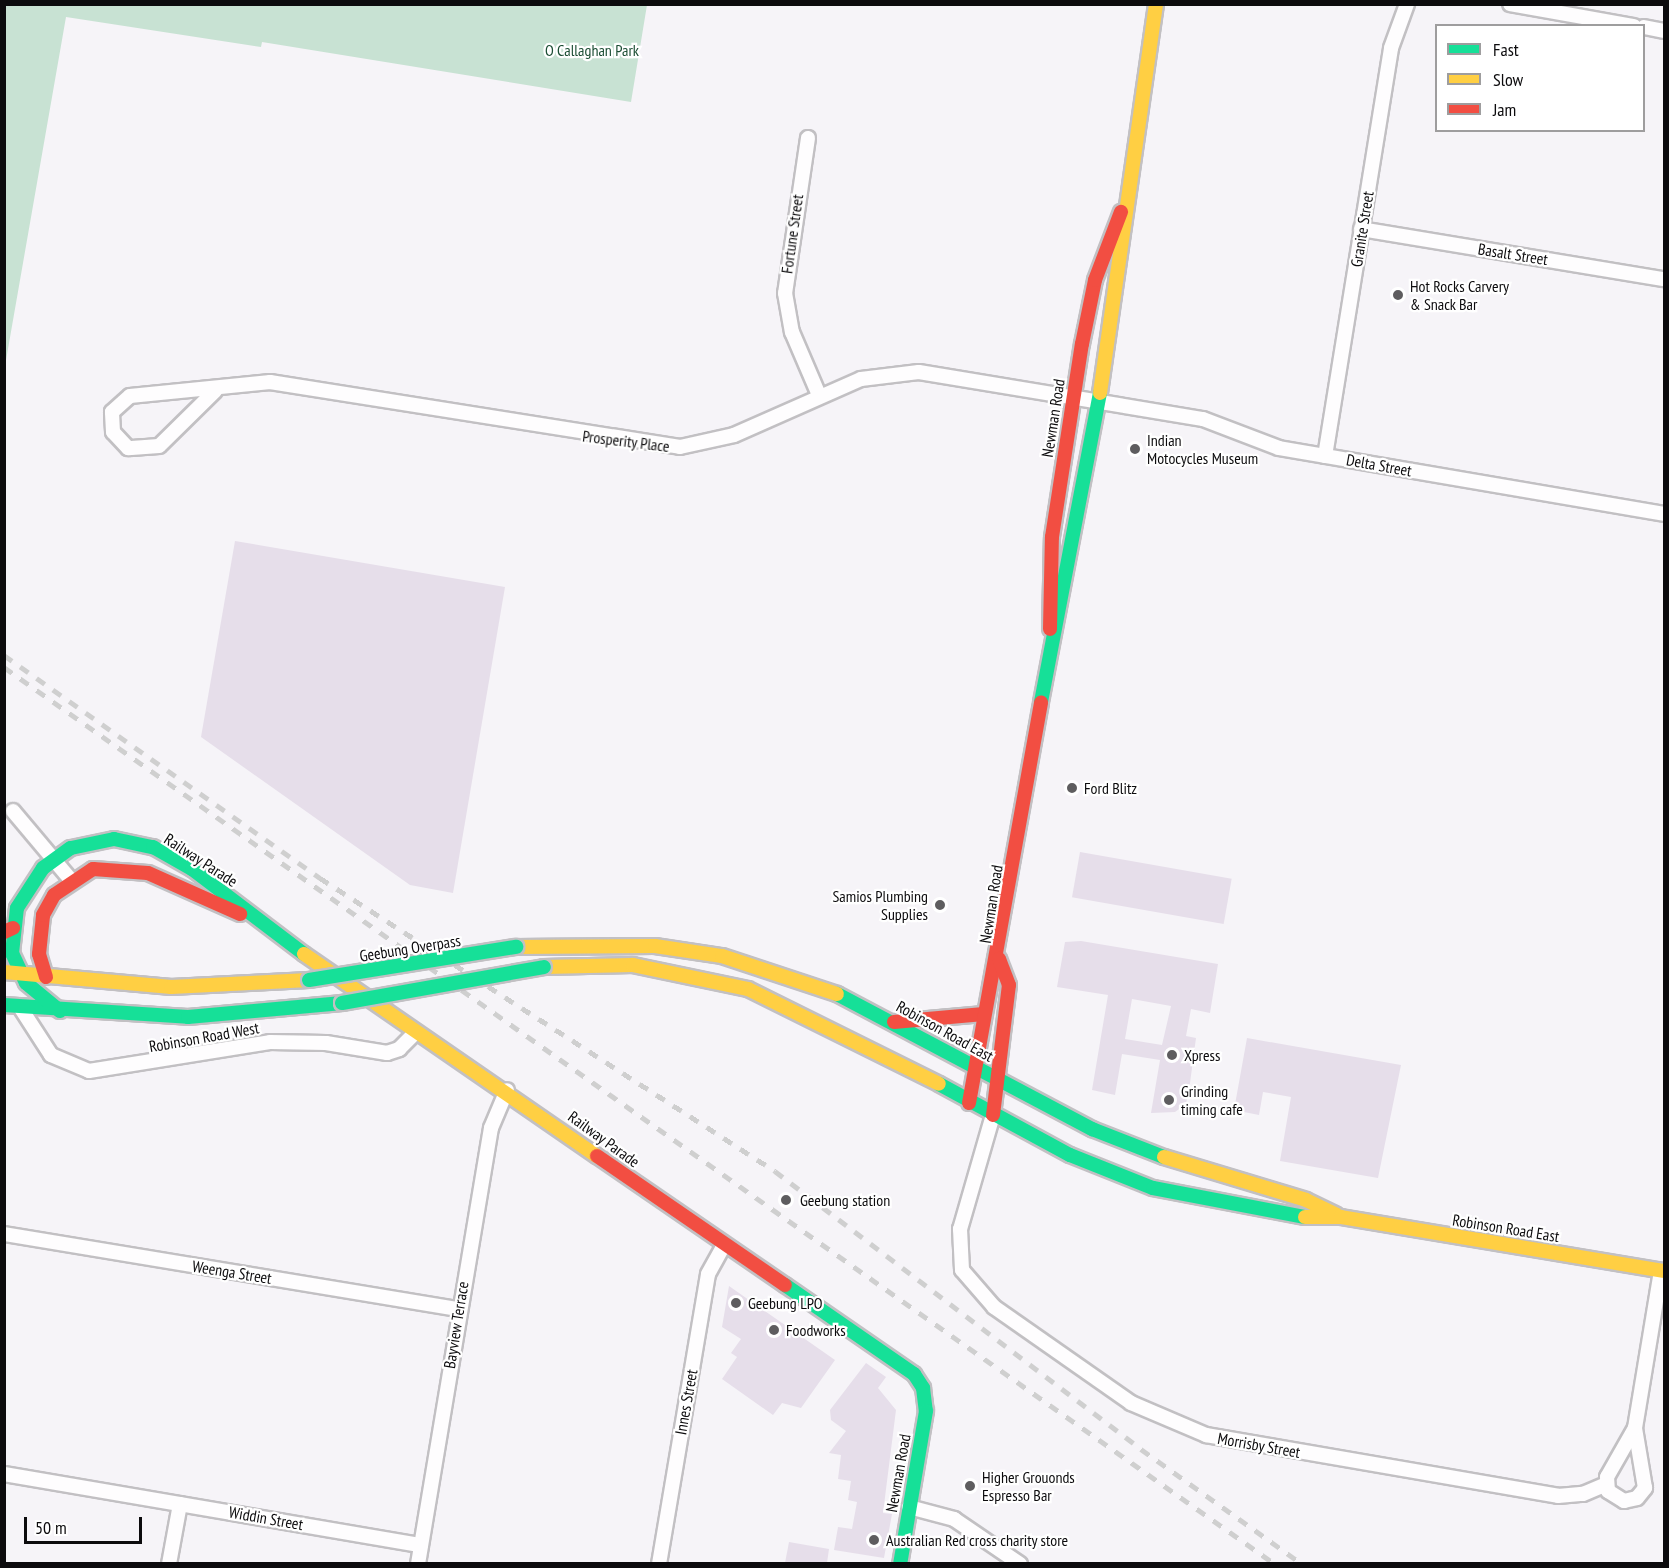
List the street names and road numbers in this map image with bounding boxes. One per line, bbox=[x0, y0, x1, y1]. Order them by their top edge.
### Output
street label: Granite Street bbox=[1347, 190, 1377, 268]
street label: Fortune Street bbox=[777, 193, 807, 275]
street label: Basalt Street bbox=[1477, 239, 1549, 269]
street label: Newman Road bbox=[1037, 377, 1069, 459]
street label: Prosperity Place bbox=[581, 426, 671, 456]
street label: Delta Street bbox=[1345, 450, 1413, 480]
street label: Railway Parade bbox=[161, 829, 241, 891]
street label: Newman Road bbox=[975, 863, 1007, 945]
street label: Geebung Overpass bbox=[358, 931, 462, 965]
street label: Robinson Road East bbox=[893, 996, 997, 1066]
street label: Robinson Road West bbox=[147, 1018, 261, 1056]
street label: Railway Parade bbox=[564, 1107, 644, 1171]
street label: Robinson Road East bbox=[1451, 1210, 1561, 1246]
street label: Weenga Street bbox=[191, 1256, 273, 1288]
street label: Bayview Terrace bbox=[440, 1280, 472, 1370]
street label: Innes Street bbox=[671, 1368, 701, 1436]
street label: Morrisby Street bbox=[1216, 1428, 1302, 1462]
street label: Newman Road bbox=[882, 1432, 914, 1514]
street label: Widdin Street bbox=[227, 1502, 305, 1534]

